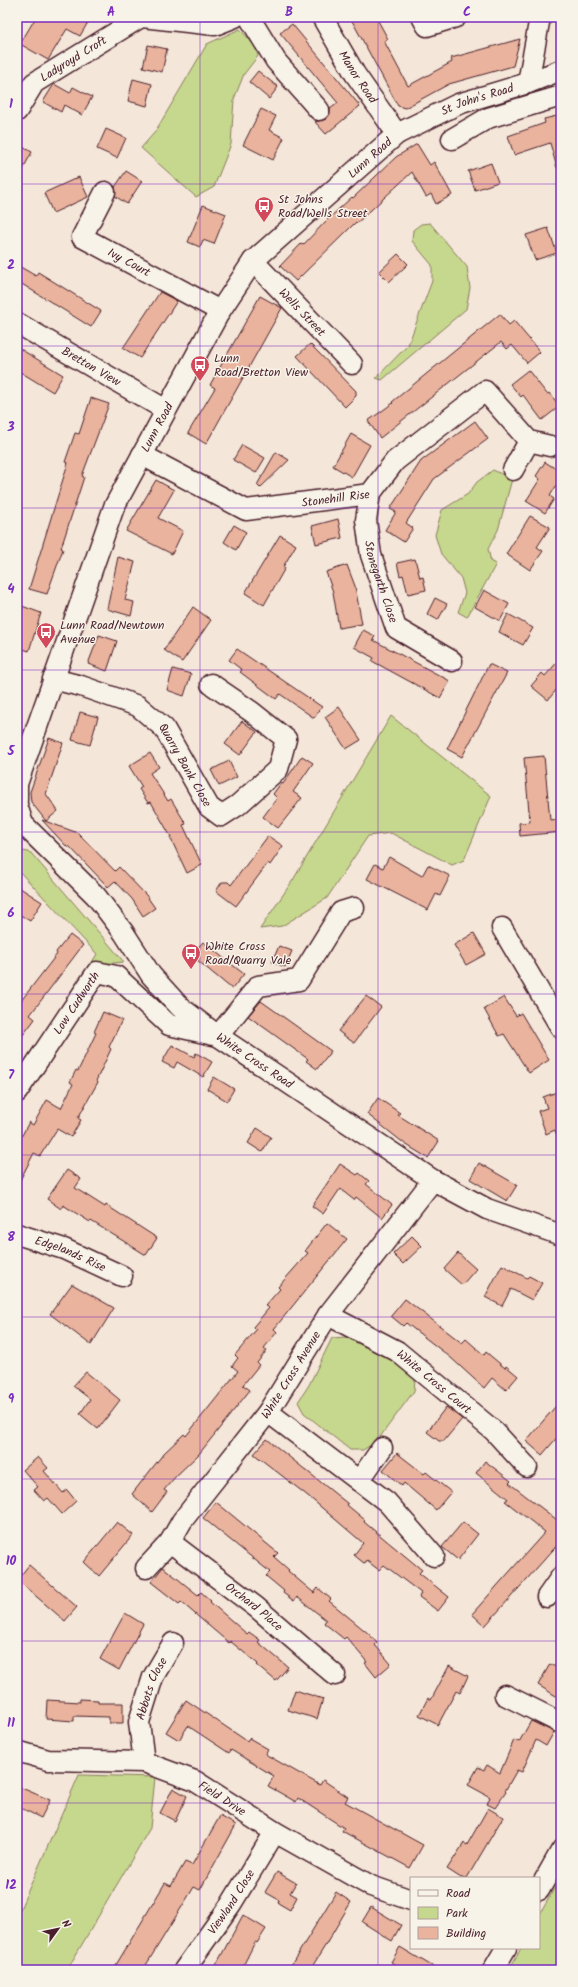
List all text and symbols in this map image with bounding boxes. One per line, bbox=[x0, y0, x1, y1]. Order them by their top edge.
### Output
text: A bbox=[107, 2, 115, 23]
text: B bbox=[285, 2, 293, 23]
text: C bbox=[463, 2, 471, 23]
street label: Ladyroyd Croft bbox=[36, 31, 111, 87]
street label: Manor Road bbox=[333, 47, 382, 108]
street label: St John's Road bbox=[438, 79, 517, 121]
text: 1 bbox=[9, 94, 13, 115]
street label: Lunn Road bbox=[344, 133, 397, 183]
place label: St Johns Road/Wells Street bbox=[278, 190, 368, 223]
bus stop icon: St Johns Road/Wells Street bbox=[253, 195, 275, 223]
street label: Ivy Court bbox=[104, 243, 154, 282]
text: 2 bbox=[7, 255, 15, 276]
street label: Wells Street bbox=[274, 284, 330, 341]
street label: Bretton View bbox=[58, 342, 125, 392]
place label: Lunn Road/Bretton View bbox=[214, 349, 309, 382]
bus stop icon: Lunn Road/Bretton View bbox=[189, 354, 211, 382]
street label: Lunn Road bbox=[136, 398, 179, 456]
text: 3 bbox=[6, 417, 15, 438]
street label: Stonehill Rise bbox=[300, 485, 372, 513]
street label: Stonegarth Close bbox=[359, 539, 403, 626]
text: 4 bbox=[7, 579, 15, 600]
place label: Lunn Road/Newtown Avenue bbox=[60, 616, 164, 649]
bus stop icon: Lunn Road/Newtown Avenue bbox=[35, 621, 57, 649]
street label: Quarry Bank Close bbox=[154, 718, 216, 811]
text: 5 bbox=[7, 741, 16, 762]
text: 6 bbox=[7, 903, 15, 924]
place label: White Cross Road/Quarry Vale bbox=[205, 937, 292, 970]
bus stop icon: White Cross Road/Quarry Vale bbox=[180, 942, 202, 970]
street label: Low Cudworth bbox=[49, 968, 105, 1039]
street label: White Cross Road bbox=[212, 1028, 298, 1094]
text: 7 bbox=[8, 1065, 15, 1086]
text: 8 bbox=[7, 1227, 15, 1248]
street label: Edgelands Rise bbox=[32, 1231, 110, 1277]
street label: White Cross Avenue bbox=[257, 1327, 326, 1423]
street label: White Cross Court bbox=[392, 1345, 476, 1419]
text: 9 bbox=[8, 1389, 15, 1410]
text: 10 bbox=[6, 1551, 17, 1572]
street label: Orchard Place bbox=[221, 1578, 287, 1636]
street label: Abbots Close bbox=[131, 1653, 173, 1722]
text: 11 bbox=[7, 1713, 15, 1734]
street label: Field Drive bbox=[194, 1776, 250, 1821]
street label: Viewland Close bbox=[203, 1865, 260, 1939]
text: 12 bbox=[5, 1875, 17, 1896]
legend bbox=[410, 1877, 540, 1949]
text: Road bbox=[446, 1884, 471, 1903]
text: Park bbox=[446, 1904, 468, 1923]
north arrow bbox=[38, 1909, 78, 1949]
text: N bbox=[56, 1916, 75, 1932]
text: Building bbox=[446, 1924, 486, 1943]

